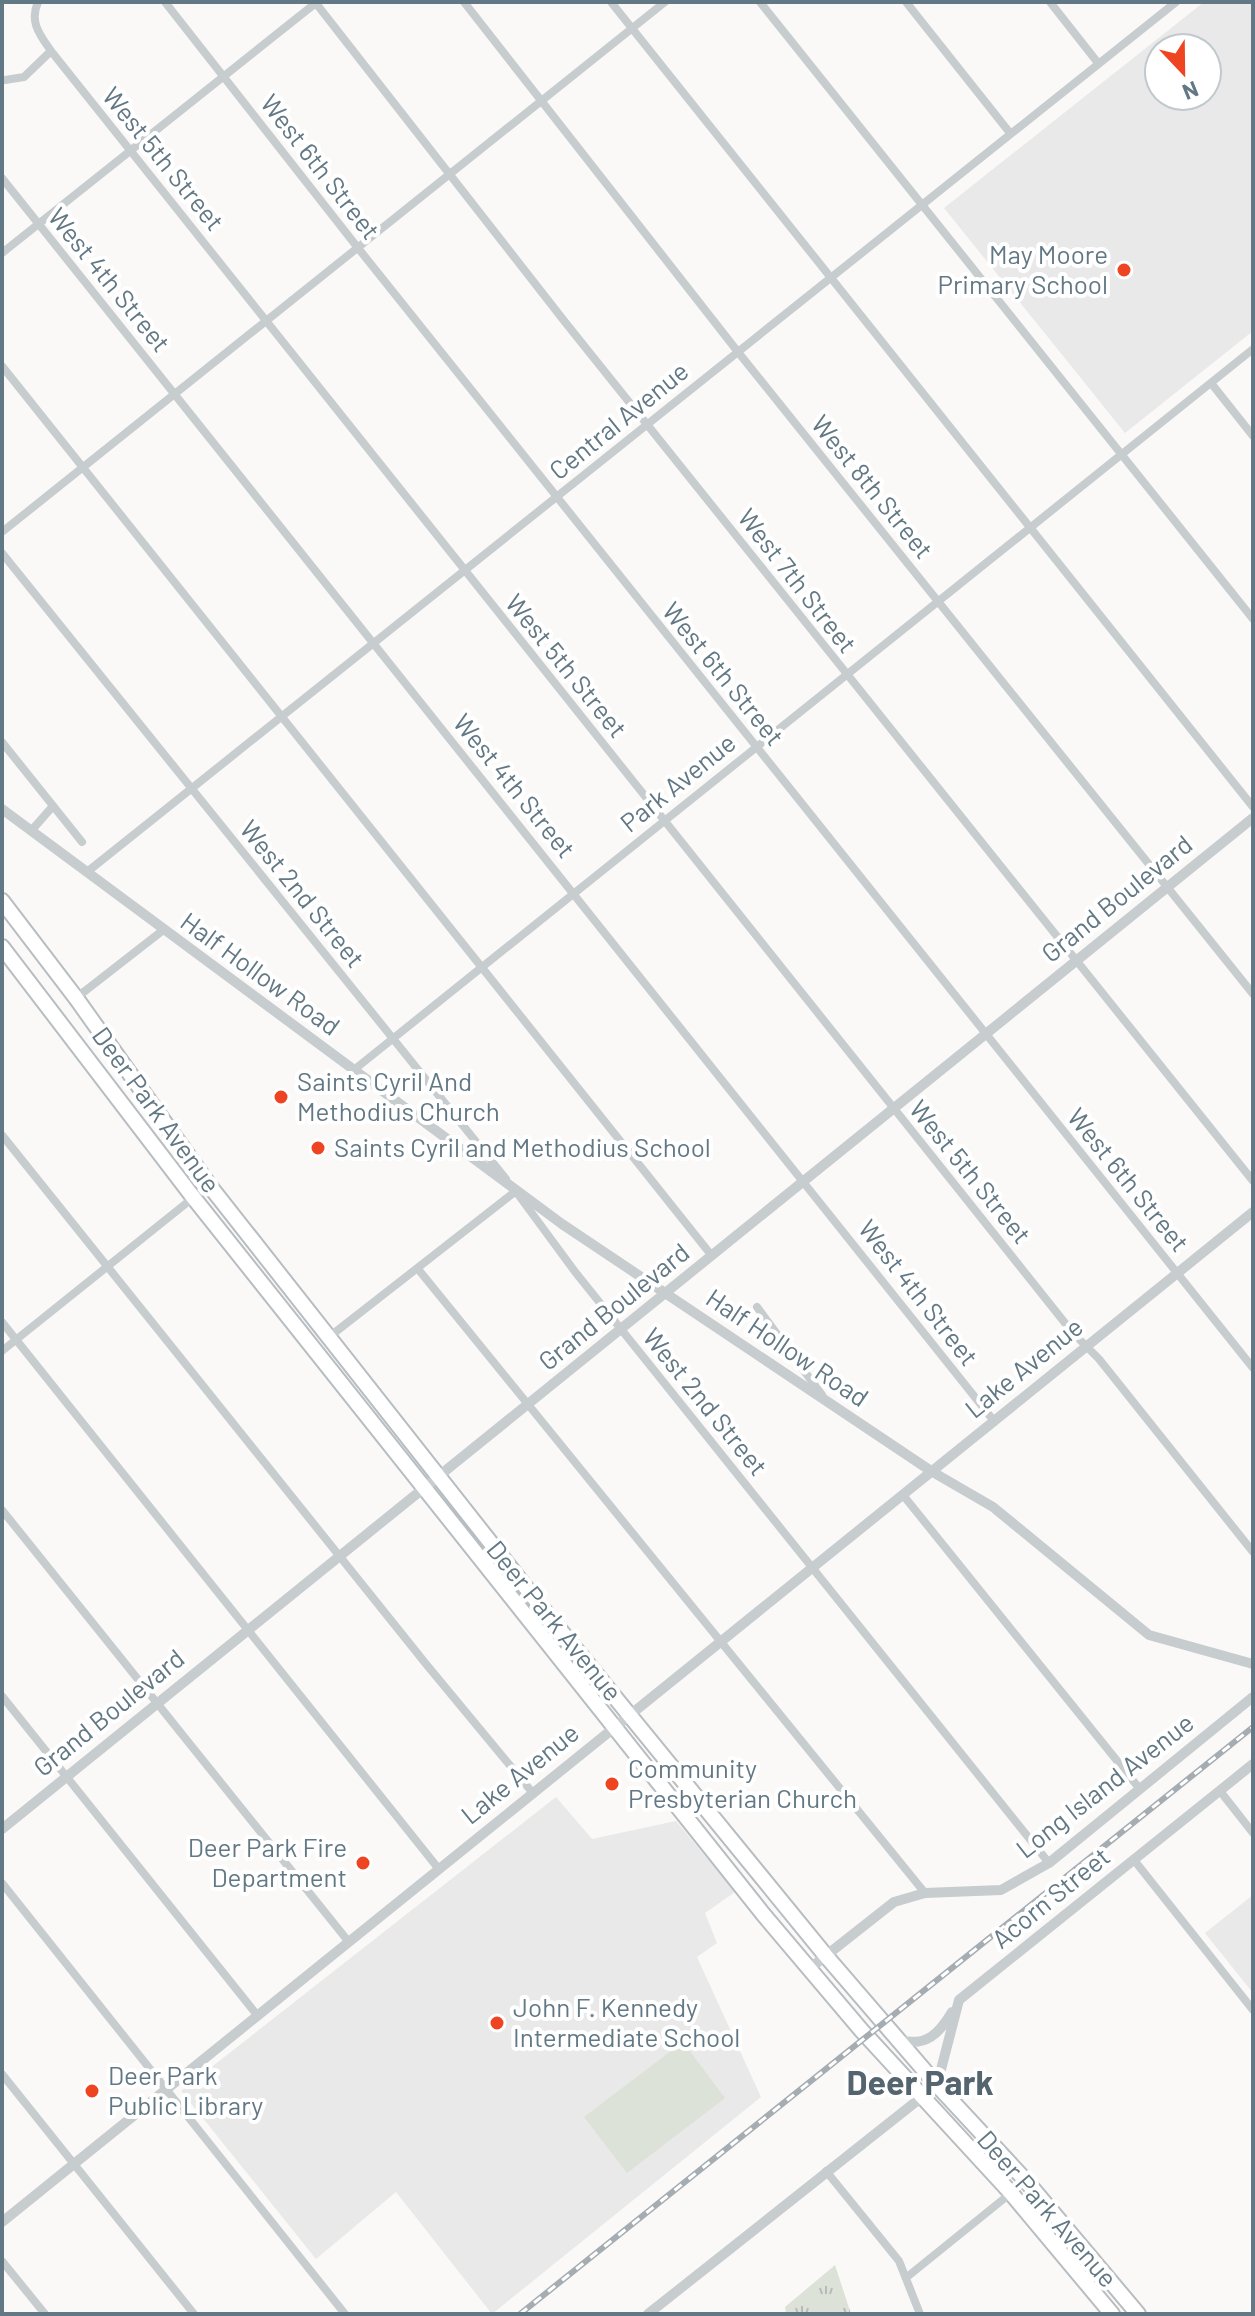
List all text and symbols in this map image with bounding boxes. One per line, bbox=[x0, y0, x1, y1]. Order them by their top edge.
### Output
north arrow bbox=[1143, 32, 1223, 112]
text: N bbox=[1179, 77, 1203, 106]
street label: West 5th Street bbox=[97, 80, 231, 236]
street label: West 6th Street bbox=[255, 87, 387, 245]
street label: West 4th Street bbox=[43, 201, 178, 357]
place label: May Moore Primary School bbox=[937, 238, 1108, 299]
marker: May Moore Primary School bbox=[1115, 261, 1133, 279]
street label: Central Avenue bbox=[542, 354, 694, 485]
street label: West 8th Street bbox=[806, 408, 940, 564]
street label: West 7th Street bbox=[732, 502, 864, 658]
street label: West 5th Street bbox=[500, 587, 634, 743]
street label: West 6th Street bbox=[657, 595, 791, 751]
street label: West 4th Street bbox=[448, 707, 583, 863]
street label: Park Avenue bbox=[613, 726, 741, 838]
street label: West 2nd Street bbox=[234, 813, 372, 973]
street label: Grand Boulevard bbox=[1035, 828, 1198, 968]
street label: Half Hollow Road bbox=[175, 905, 346, 1041]
street label: Deer Park Avenue bbox=[87, 1020, 228, 1198]
place label: Saints Cyril And Methodius Church bbox=[297, 1065, 500, 1126]
marker: Saints Cyril And Methodius Church bbox=[272, 1088, 290, 1106]
street label: West 5th Street bbox=[904, 1093, 1038, 1249]
street label: West 6th Street bbox=[1062, 1101, 1196, 1257]
place label: Saints Cyril and Methodius School bbox=[334, 1131, 711, 1162]
marker: Saints Cyril and Methodius School bbox=[309, 1139, 327, 1157]
street label: West 4th Street bbox=[853, 1213, 986, 1371]
street label: Grand Boulevard bbox=[532, 1236, 695, 1376]
street label: Half Hollow Road bbox=[701, 1281, 875, 1412]
street label: Lake Avenue bbox=[958, 1310, 1088, 1424]
street label: West 2nd Street bbox=[637, 1321, 775, 1481]
street label: Deer Park Avenue bbox=[481, 1534, 629, 1707]
street label: Grand Boulevard bbox=[27, 1642, 190, 1782]
street label: Long Island Avenue bbox=[1009, 1706, 1199, 1864]
street label: Lake Avenue bbox=[454, 1716, 584, 1830]
place label: Community Presbyterian Church bbox=[628, 1752, 857, 1813]
marker: Community Presbyterian Church bbox=[603, 1775, 621, 1793]
place label: Deer Park Fire Department bbox=[188, 1831, 347, 1892]
street label: Acorn Street bbox=[985, 1840, 1115, 1954]
marker: Deer Park Fire Department bbox=[354, 1854, 372, 1872]
place label: John F. Kennedy Intermediate School bbox=[513, 1991, 740, 2052]
marker: John F. Kennedy Intermediate School bbox=[488, 2014, 506, 2032]
place label: Deer Park Public Library bbox=[108, 2059, 263, 2120]
district label: Deer Park bbox=[846, 2061, 994, 2102]
marker: Deer Park Public Library bbox=[83, 2082, 101, 2100]
street label: Deer Park Avenue bbox=[972, 2123, 1125, 2293]

